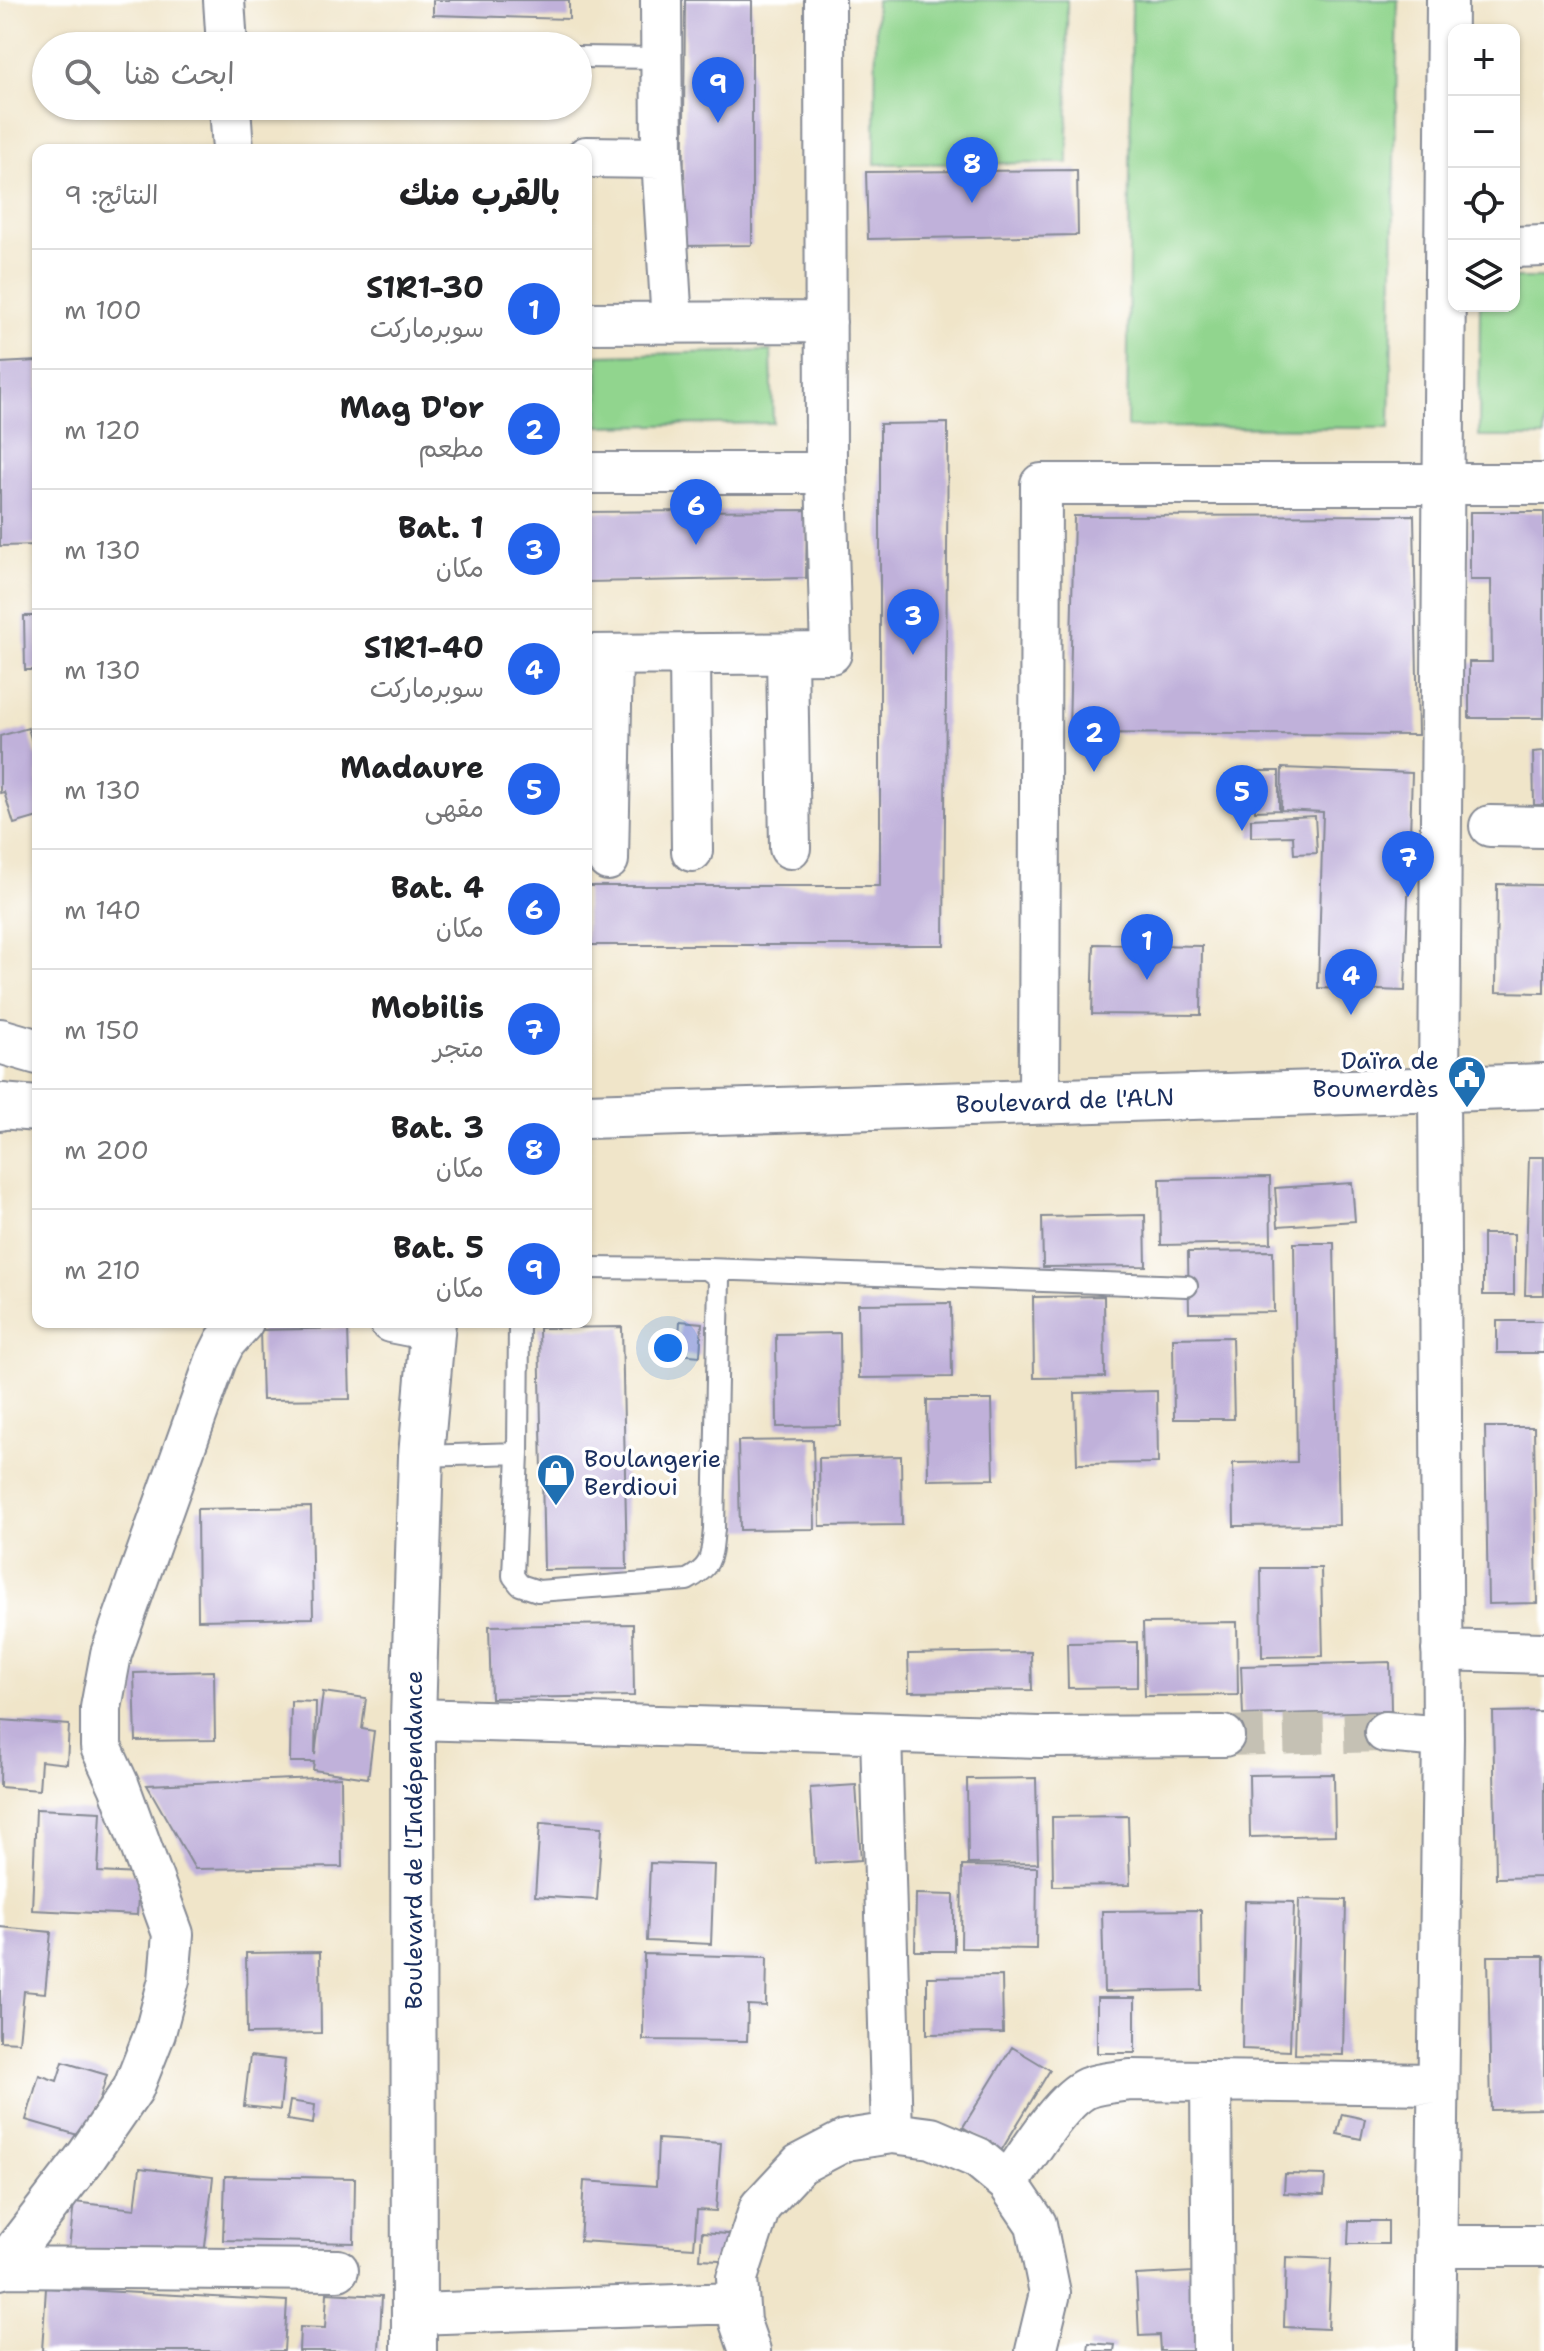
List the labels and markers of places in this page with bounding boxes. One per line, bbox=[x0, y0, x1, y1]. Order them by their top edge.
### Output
pin: 9 bbox=[692, 57, 744, 123]
pin: 8 bbox=[946, 137, 998, 203]
pin: 6 bbox=[670, 479, 722, 545]
pin: 3 bbox=[887, 589, 939, 655]
pin: 2 bbox=[1068, 706, 1120, 772]
pin: 5 bbox=[1216, 765, 1268, 831]
pin: 7 bbox=[1382, 831, 1434, 897]
pin: 1 bbox=[1121, 914, 1173, 980]
pin: 4 bbox=[1325, 949, 1377, 1015]
place label: Daïra de Boumerdès bbox=[1313, 1045, 1439, 1105]
public building icon: Daïra de Boumerdès bbox=[1446, 1054, 1488, 1109]
place label: Boulangerie Berdioui bbox=[584, 1443, 721, 1503]
shop icon: Boulangerie Berdioui bbox=[535, 1452, 577, 1507]

